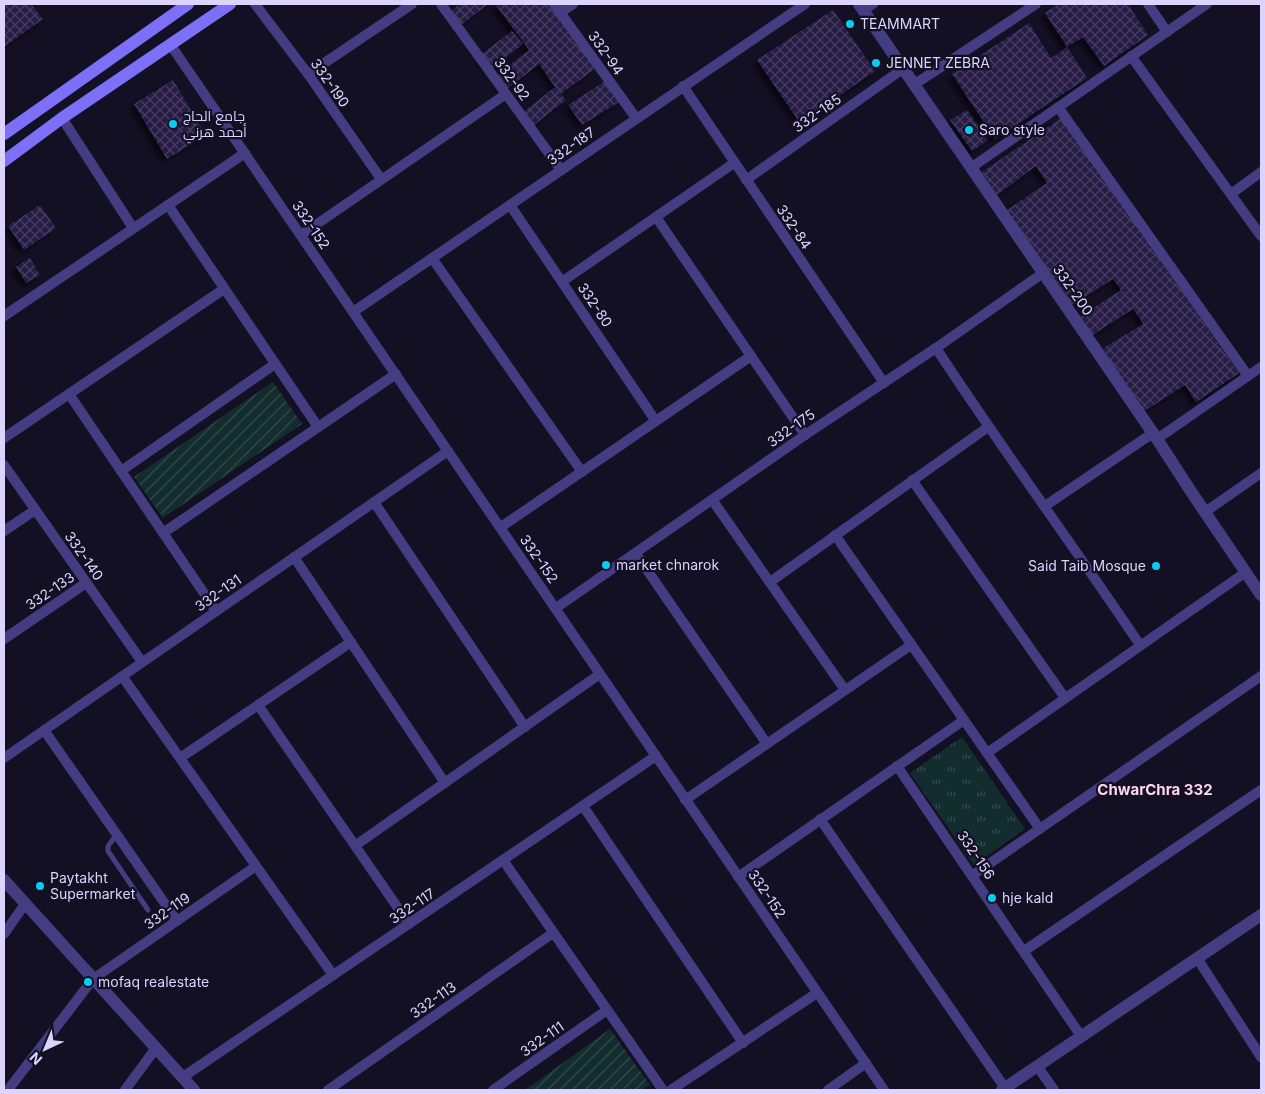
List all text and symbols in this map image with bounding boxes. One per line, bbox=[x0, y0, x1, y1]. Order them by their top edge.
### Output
place label: TEAMMART bbox=[860, 15, 940, 32]
marker: TEAMMART bbox=[844, 18, 856, 30]
street label: 332-94 bbox=[585, 27, 628, 78]
street label: 332-92 bbox=[491, 54, 534, 104]
place label: JENNET ZEBRA bbox=[886, 54, 990, 71]
street label: 332-190 bbox=[308, 55, 353, 110]
marker: JENNET ZEBRA bbox=[870, 57, 882, 69]
street label: 332-185 bbox=[789, 90, 844, 135]
place label: جامع الحاج أحمد هرني bbox=[183, 107, 247, 144]
marker: جامع الحاج أحمد هرني bbox=[167, 118, 179, 130]
place label: Saro style bbox=[979, 121, 1045, 138]
street label: 332-187 bbox=[543, 123, 598, 168]
marker: Saro style bbox=[963, 124, 975, 136]
street label: 332-152 bbox=[289, 197, 334, 252]
street label: 332-84 bbox=[773, 201, 815, 252]
street label: 332-200 bbox=[1050, 261, 1097, 318]
street label: 332-80 bbox=[574, 279, 616, 330]
street label: 332-175 bbox=[764, 405, 818, 450]
street label: 332-140 bbox=[61, 528, 107, 583]
street label: 332-152 bbox=[517, 531, 562, 586]
place label: market chnarok bbox=[616, 556, 720, 573]
place label: Said Taib Mosque bbox=[1028, 557, 1146, 574]
marker: market chnarok bbox=[600, 559, 612, 571]
marker: Said Taib Mosque bbox=[1150, 560, 1162, 572]
street label: 332-133 bbox=[22, 568, 77, 613]
street label: 332-131 bbox=[191, 571, 244, 615]
district label: ChwarChra 332 bbox=[1097, 780, 1213, 799]
street label: 332-156 bbox=[954, 827, 999, 882]
street label: 332-152 bbox=[745, 866, 790, 921]
place label: Paytakht Supermarket bbox=[50, 869, 136, 902]
marker: Paytakht Supermarket bbox=[34, 880, 46, 892]
street label: 332-117 bbox=[386, 884, 438, 927]
street label: 332-119 bbox=[140, 889, 193, 933]
place label: hje kald bbox=[1002, 889, 1053, 906]
marker: hje kald bbox=[986, 892, 998, 904]
place label: mofaq realestate bbox=[98, 973, 209, 990]
marker: mofaq realestate bbox=[82, 976, 94, 988]
street label: 332-113 bbox=[406, 978, 459, 1022]
street label: 332-111 bbox=[517, 1017, 567, 1060]
north arrow bbox=[20, 1024, 70, 1074]
text: N bbox=[26, 1049, 45, 1069]

